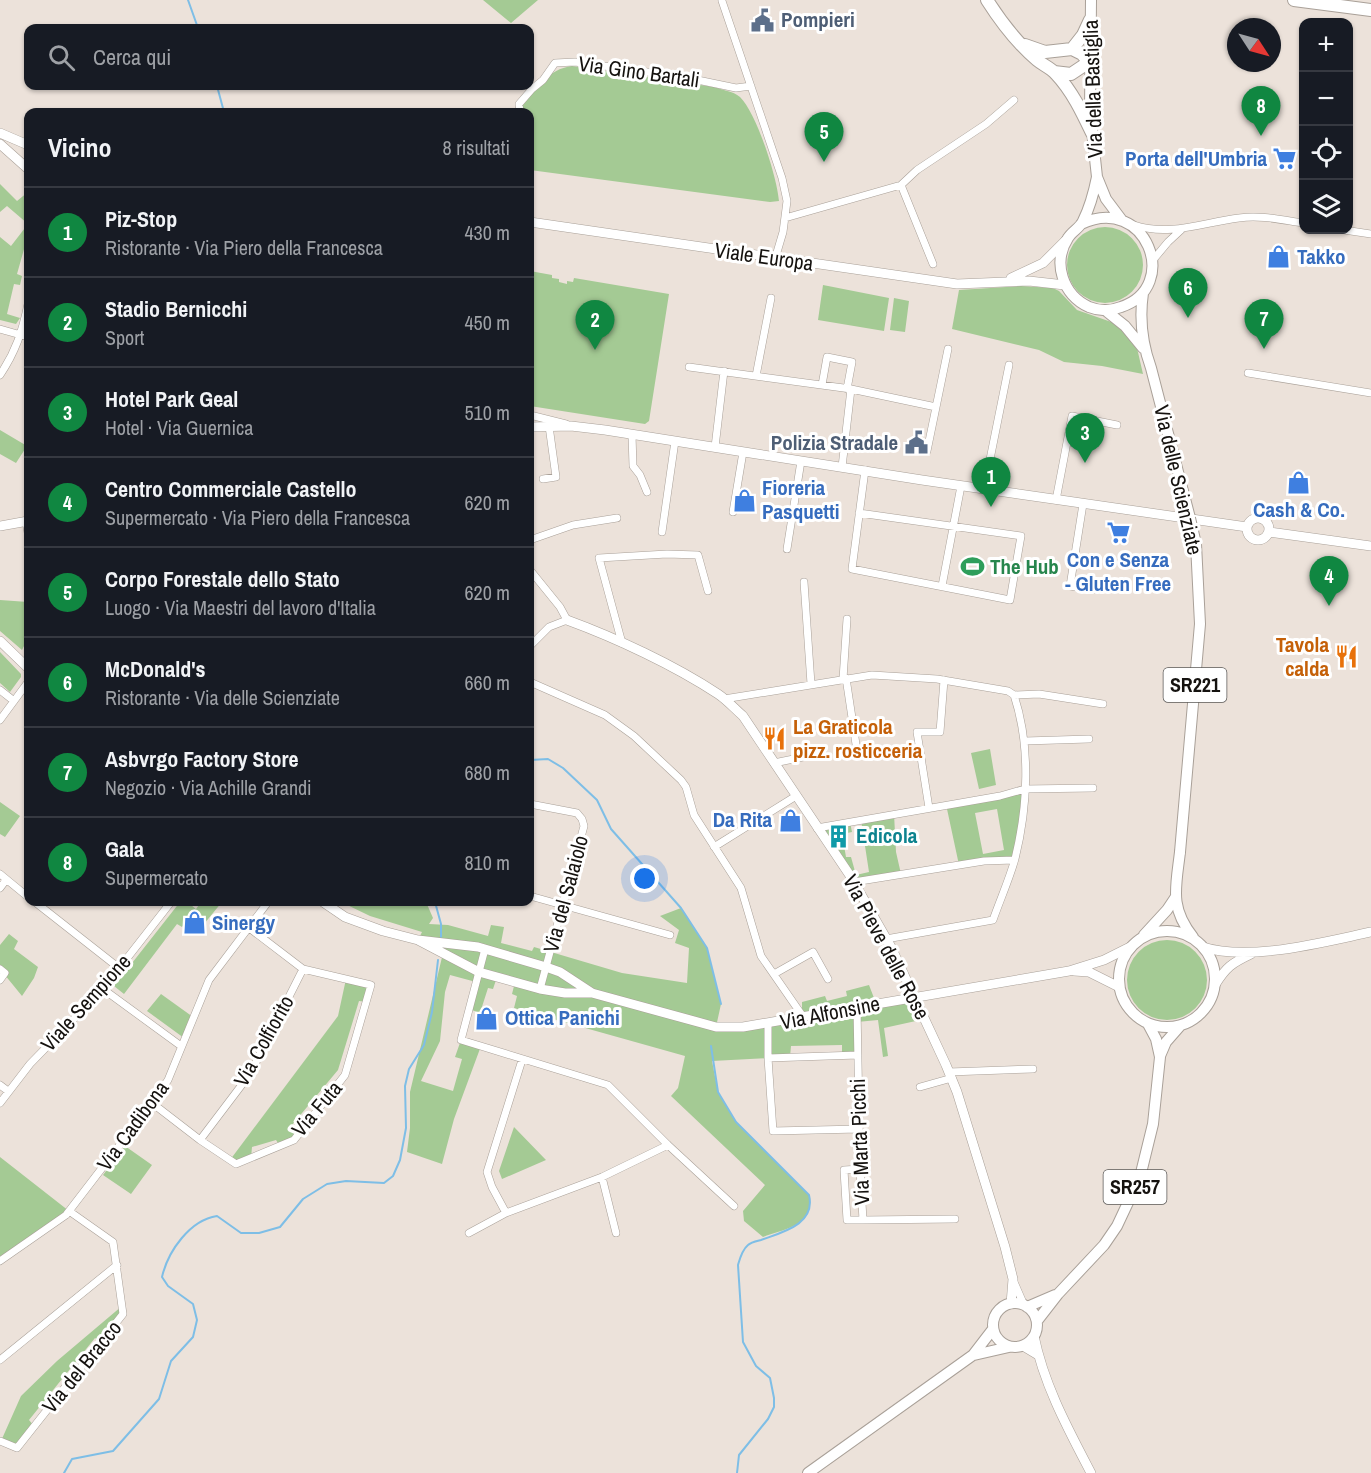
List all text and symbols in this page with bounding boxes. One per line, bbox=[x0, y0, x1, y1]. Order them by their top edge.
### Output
place label: Pompieri bbox=[781, 5, 855, 34]
public building icon: Pompieri bbox=[750, 7, 776, 33]
north arrow bbox=[1227, 18, 1281, 72]
map controls bbox=[1299, 18, 1353, 234]
button: + bbox=[1299, 18, 1353, 72]
street label: Via della Bastiglia bbox=[1076, 19, 1109, 159]
search box bbox=[24, 24, 534, 90]
icon: search bbox=[45, 41, 78, 74]
text: Cerca qui bbox=[93, 42, 171, 72]
street label: Via Gino Bartali bbox=[577, 49, 702, 94]
button: − bbox=[1299, 72, 1353, 126]
pin: 8 bbox=[1242, 86, 1280, 136]
pin: 5 bbox=[804, 112, 844, 162]
button: locate bbox=[1299, 126, 1353, 180]
text: Vicino bbox=[48, 130, 112, 165]
text: 8 risultati bbox=[443, 134, 510, 161]
place label: Porta dell'Umbria bbox=[1125, 144, 1267, 173]
supermarket icon: Porta dell'Umbria bbox=[1272, 146, 1298, 172]
button: layers bbox=[1299, 180, 1353, 234]
text: Piz-Stop bbox=[105, 204, 177, 234]
text: 1 bbox=[63, 219, 72, 246]
text: 430 m bbox=[464, 219, 510, 246]
text: Ristorante · Via Piero della Francesca bbox=[105, 234, 383, 261]
street label: Viale Europa bbox=[713, 235, 816, 278]
place label: Takko bbox=[1297, 242, 1346, 271]
shop icon: Takko bbox=[1266, 244, 1292, 270]
pin: 6 bbox=[1168, 268, 1208, 318]
text: Stadio Bernicchi bbox=[105, 294, 247, 324]
pin: 2 bbox=[576, 300, 614, 350]
pin: 7 bbox=[1244, 300, 1284, 349]
text: 2 bbox=[63, 309, 72, 336]
text: 450 m bbox=[464, 309, 510, 336]
text: Sport bbox=[105, 324, 144, 351]
text: Hotel Park Geal bbox=[105, 384, 238, 414]
text: 3 bbox=[63, 399, 72, 426]
text: 510 m bbox=[464, 399, 510, 426]
street label: Via delle Scienziate bbox=[1147, 402, 1210, 558]
text: Hotel · Via Guernica bbox=[105, 414, 253, 441]
pin: 3 bbox=[1066, 414, 1104, 463]
place label: Polizia Stradale bbox=[771, 428, 898, 457]
public building icon: Polizia Stradale bbox=[903, 430, 929, 456]
pin: 1 bbox=[972, 458, 1010, 507]
shop icon: Cash & Co. bbox=[1286, 469, 1312, 495]
place label: Fioreria Pasquetti bbox=[762, 473, 840, 526]
text: Centro Commerciale Castello bbox=[105, 474, 357, 504]
shop icon: Fioreria Pasquetti bbox=[731, 487, 757, 513]
text: 4 bbox=[63, 489, 72, 516]
text: 620 m bbox=[464, 489, 510, 516]
place label: Cash & Co. bbox=[1253, 495, 1345, 524]
text: Supermercato · Via Piero della Francesca bbox=[105, 504, 410, 531]
supermarket icon: Con e Senza - Gluten Free bbox=[1105, 519, 1131, 545]
place label: Con e Senza - Gluten Free bbox=[1065, 545, 1171, 598]
place label: The Hub bbox=[990, 552, 1059, 581]
sports icon: The Hub bbox=[959, 554, 985, 580]
pin: 4 bbox=[1310, 556, 1348, 606]
text: Corpo Forestale dello Stato bbox=[105, 564, 340, 594]
text: 5 bbox=[63, 579, 72, 606]
text: 620 m bbox=[464, 579, 510, 606]
text: Luogo · Via Maestri del lavoro d'Italia bbox=[105, 594, 376, 621]
place label: Tavola calda bbox=[1276, 630, 1329, 683]
restaurant icon: Tavola calda bbox=[1334, 644, 1360, 670]
text: McDonald's bbox=[105, 654, 206, 684]
road number: SR221 bbox=[1164, 668, 1226, 702]
text: 6 bbox=[63, 669, 72, 696]
text: 660 m bbox=[464, 669, 510, 696]
text: Ristorante · Via delle Scienziate bbox=[105, 684, 340, 711]
place label: La Graticola pizz. rosticceria bbox=[793, 712, 923, 765]
restaurant icon: La Graticola pizz. rosticceria bbox=[762, 726, 788, 752]
text: Asbvrgo Factory Store bbox=[105, 744, 299, 774]
text: 7 bbox=[63, 759, 72, 786]
text: 680 m bbox=[464, 759, 510, 786]
text: Negozio · Via Achille Grandi bbox=[105, 774, 312, 801]
place label: Da Rita bbox=[713, 805, 772, 834]
shop icon: Da Rita bbox=[777, 807, 803, 833]
place label: Edicola bbox=[856, 821, 918, 850]
building icon: Edicola bbox=[825, 823, 851, 849]
street label: Via del Salaiolo bbox=[536, 832, 595, 956]
text: Gala bbox=[105, 834, 144, 864]
text: 8 bbox=[63, 849, 72, 876]
text: 810 m bbox=[464, 849, 510, 876]
text: Supermercato bbox=[105, 864, 208, 891]
your location bbox=[630, 864, 659, 893]
street label: Via Pieve delle Rose bbox=[836, 869, 937, 1024]
place label: Sinergy bbox=[212, 908, 276, 937]
shop icon: Sinergy bbox=[181, 910, 207, 936]
street label: Viale Sempione bbox=[34, 948, 137, 1058]
street label: Via Alfonsine bbox=[777, 989, 882, 1036]
street label: Via Colfiorito bbox=[227, 990, 301, 1092]
place label: Ottica Panichi bbox=[505, 1003, 620, 1032]
shop icon: Ottica Panichi bbox=[474, 1005, 500, 1031]
street label: Via Cadibona bbox=[90, 1074, 175, 1177]
street label: Via Futa bbox=[285, 1074, 349, 1143]
street label: Via Marta Picchi bbox=[843, 1078, 876, 1206]
road number: SR257 bbox=[1104, 1170, 1166, 1204]
street label: Via del Bracco bbox=[35, 1314, 128, 1419]

